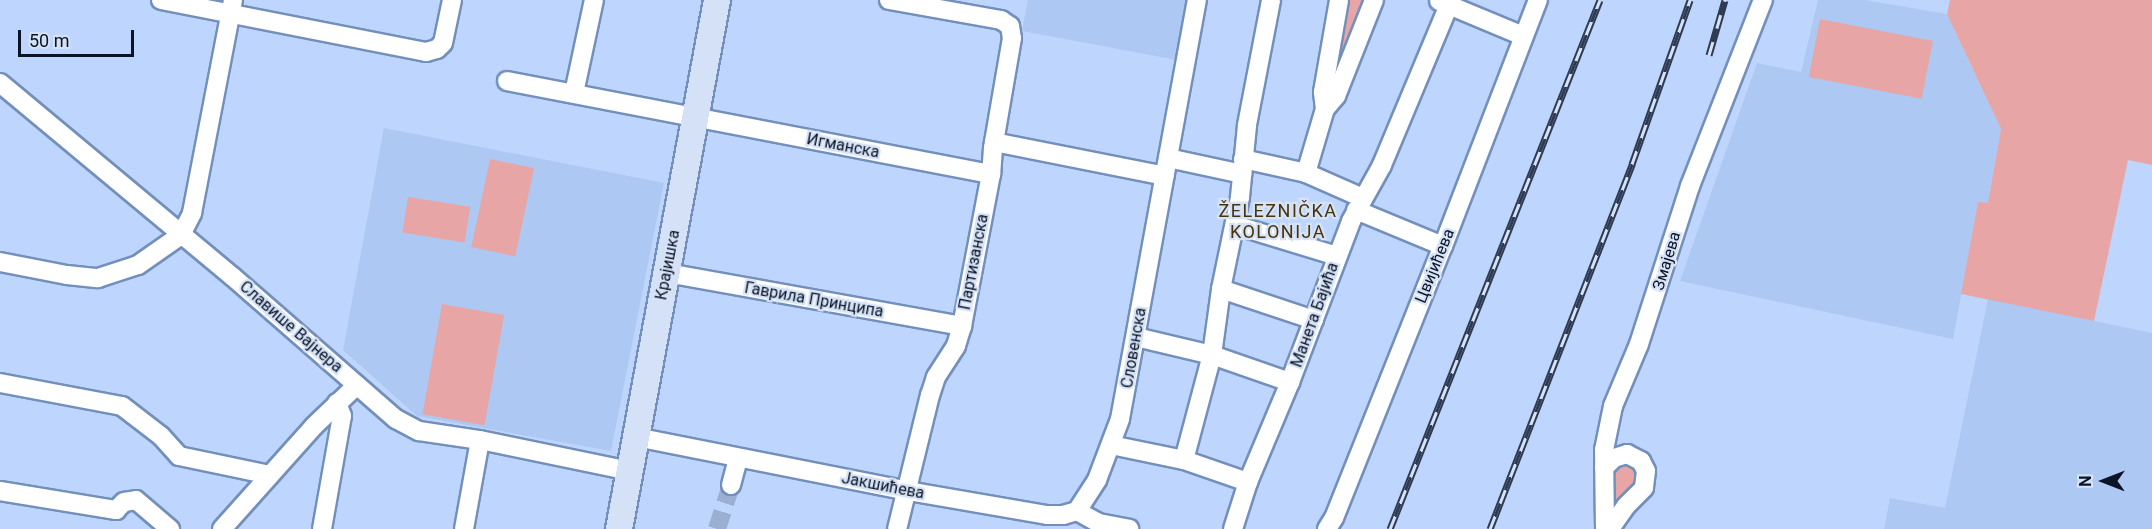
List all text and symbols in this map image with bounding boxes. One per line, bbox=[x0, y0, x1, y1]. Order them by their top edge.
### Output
scale bar bbox=[21, 18, 136, 56]
text: 50 m bbox=[29, 30, 69, 51]
street label: Игманска bbox=[805, 130, 881, 162]
district label: ŽELEZNIČKA KOLONIJA bbox=[1218, 201, 1338, 244]
street label: Партизанска bbox=[955, 212, 993, 312]
street label: Цвијићева bbox=[1411, 226, 1459, 306]
street label: Крајишка bbox=[652, 228, 684, 302]
street label: Змајева bbox=[1649, 229, 1685, 293]
street label: Манета Бајића bbox=[1287, 260, 1343, 370]
street label: Славише Вајнера bbox=[236, 277, 346, 377]
street label: Гаврила Принципа bbox=[743, 278, 885, 322]
street label: Словенска bbox=[1117, 306, 1151, 390]
north arrow bbox=[2074, 451, 2134, 511]
street label: Јакшићева bbox=[840, 469, 926, 503]
text: N bbox=[2076, 475, 2095, 487]

